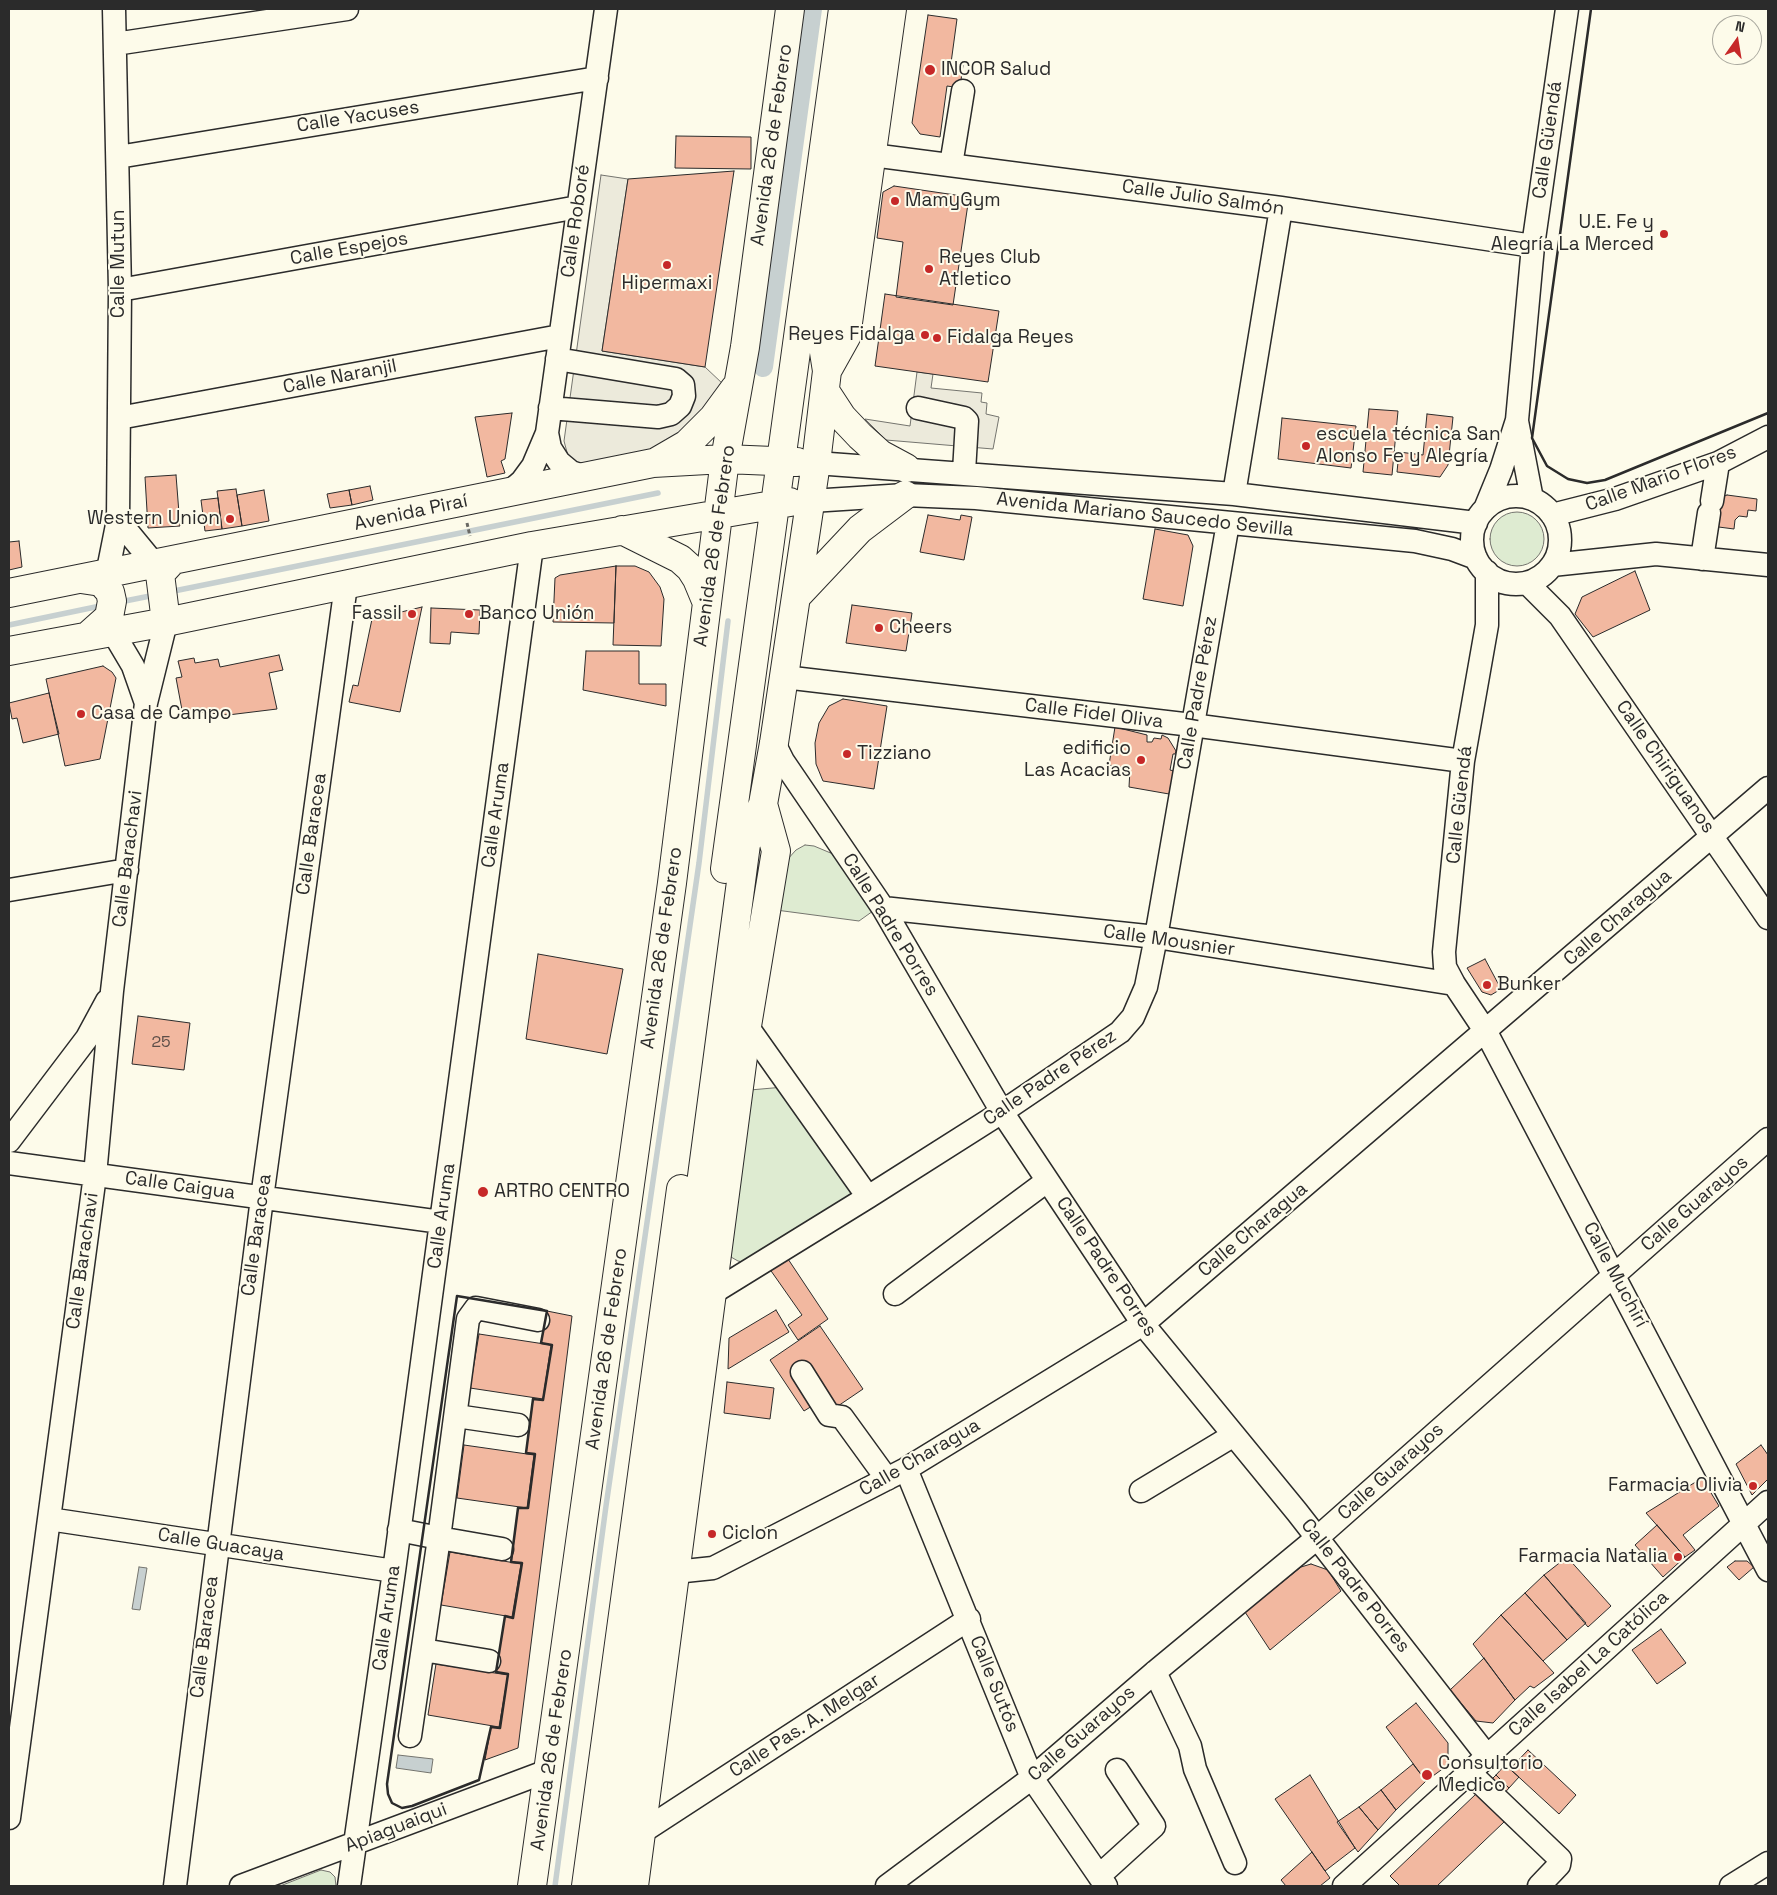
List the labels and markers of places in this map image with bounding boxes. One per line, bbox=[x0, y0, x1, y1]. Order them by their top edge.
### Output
place label: INCOR Salud bbox=[941, 59, 1051, 81]
marker: INCOR Salud bbox=[923, 63, 937, 77]
place label: MamyGym bbox=[905, 190, 1001, 212]
marker: MamyGym bbox=[889, 195, 901, 207]
place label: U.E. Fe y Alegría La Merced bbox=[1491, 212, 1654, 256]
marker: U.E. Fe y Alegría La Merced bbox=[1658, 228, 1670, 240]
place label: Reyes Club Atletico bbox=[939, 247, 1041, 291]
marker: Hipermaxi bbox=[661, 259, 673, 271]
marker: Reyes Club Atletico bbox=[923, 263, 935, 275]
place label: Hipermaxi bbox=[622, 273, 712, 295]
place label: Reyes Fidalga bbox=[788, 324, 915, 346]
place label: Fidalga Reyes bbox=[947, 327, 1074, 349]
marker: Reyes Fidalga bbox=[919, 329, 931, 341]
marker: Fidalga Reyes bbox=[931, 332, 943, 344]
place label: escuela técnica San Alonso Fe y Alegría bbox=[1316, 424, 1501, 468]
marker: escuela técnica San Alonso Fe y Alegría bbox=[1300, 440, 1312, 452]
place label: Western Union bbox=[87, 508, 220, 530]
marker: Western Union bbox=[224, 513, 236, 525]
place label: Fassil bbox=[352, 603, 402, 625]
place label: Banco Unión bbox=[479, 603, 594, 625]
marker: Fassil bbox=[406, 608, 418, 620]
marker: Banco Unión bbox=[463, 608, 475, 620]
place label: Cheers bbox=[889, 617, 952, 639]
marker: Cheers bbox=[873, 622, 885, 634]
place label: Casa de Campo bbox=[91, 703, 232, 725]
marker: Casa de Campo bbox=[75, 708, 87, 720]
place label: edificio Las Acacias bbox=[1024, 738, 1131, 782]
place label: Tizziano bbox=[857, 743, 931, 765]
marker: Tizziano bbox=[841, 748, 853, 760]
marker: edificio Las Acacias bbox=[1135, 754, 1147, 766]
place label: Bunker bbox=[1497, 974, 1561, 996]
marker: Bunker bbox=[1481, 979, 1493, 991]
place label: ARTRO CENTRO bbox=[494, 1181, 630, 1203]
marker: ARTRO CENTRO bbox=[476, 1185, 490, 1199]
place label: Farmacia Olivia bbox=[1608, 1475, 1743, 1497]
marker: Farmacia Olivia bbox=[1747, 1480, 1759, 1492]
place label: Ciclon bbox=[722, 1523, 778, 1545]
marker: Ciclon bbox=[706, 1528, 718, 1540]
place label: Farmacia Natalia bbox=[1518, 1546, 1668, 1568]
marker: Farmacia Natalia bbox=[1672, 1551, 1684, 1563]
place label: Consultorio Medico bbox=[1438, 1753, 1544, 1797]
marker: Consultorio Medico bbox=[1420, 1768, 1434, 1782]

